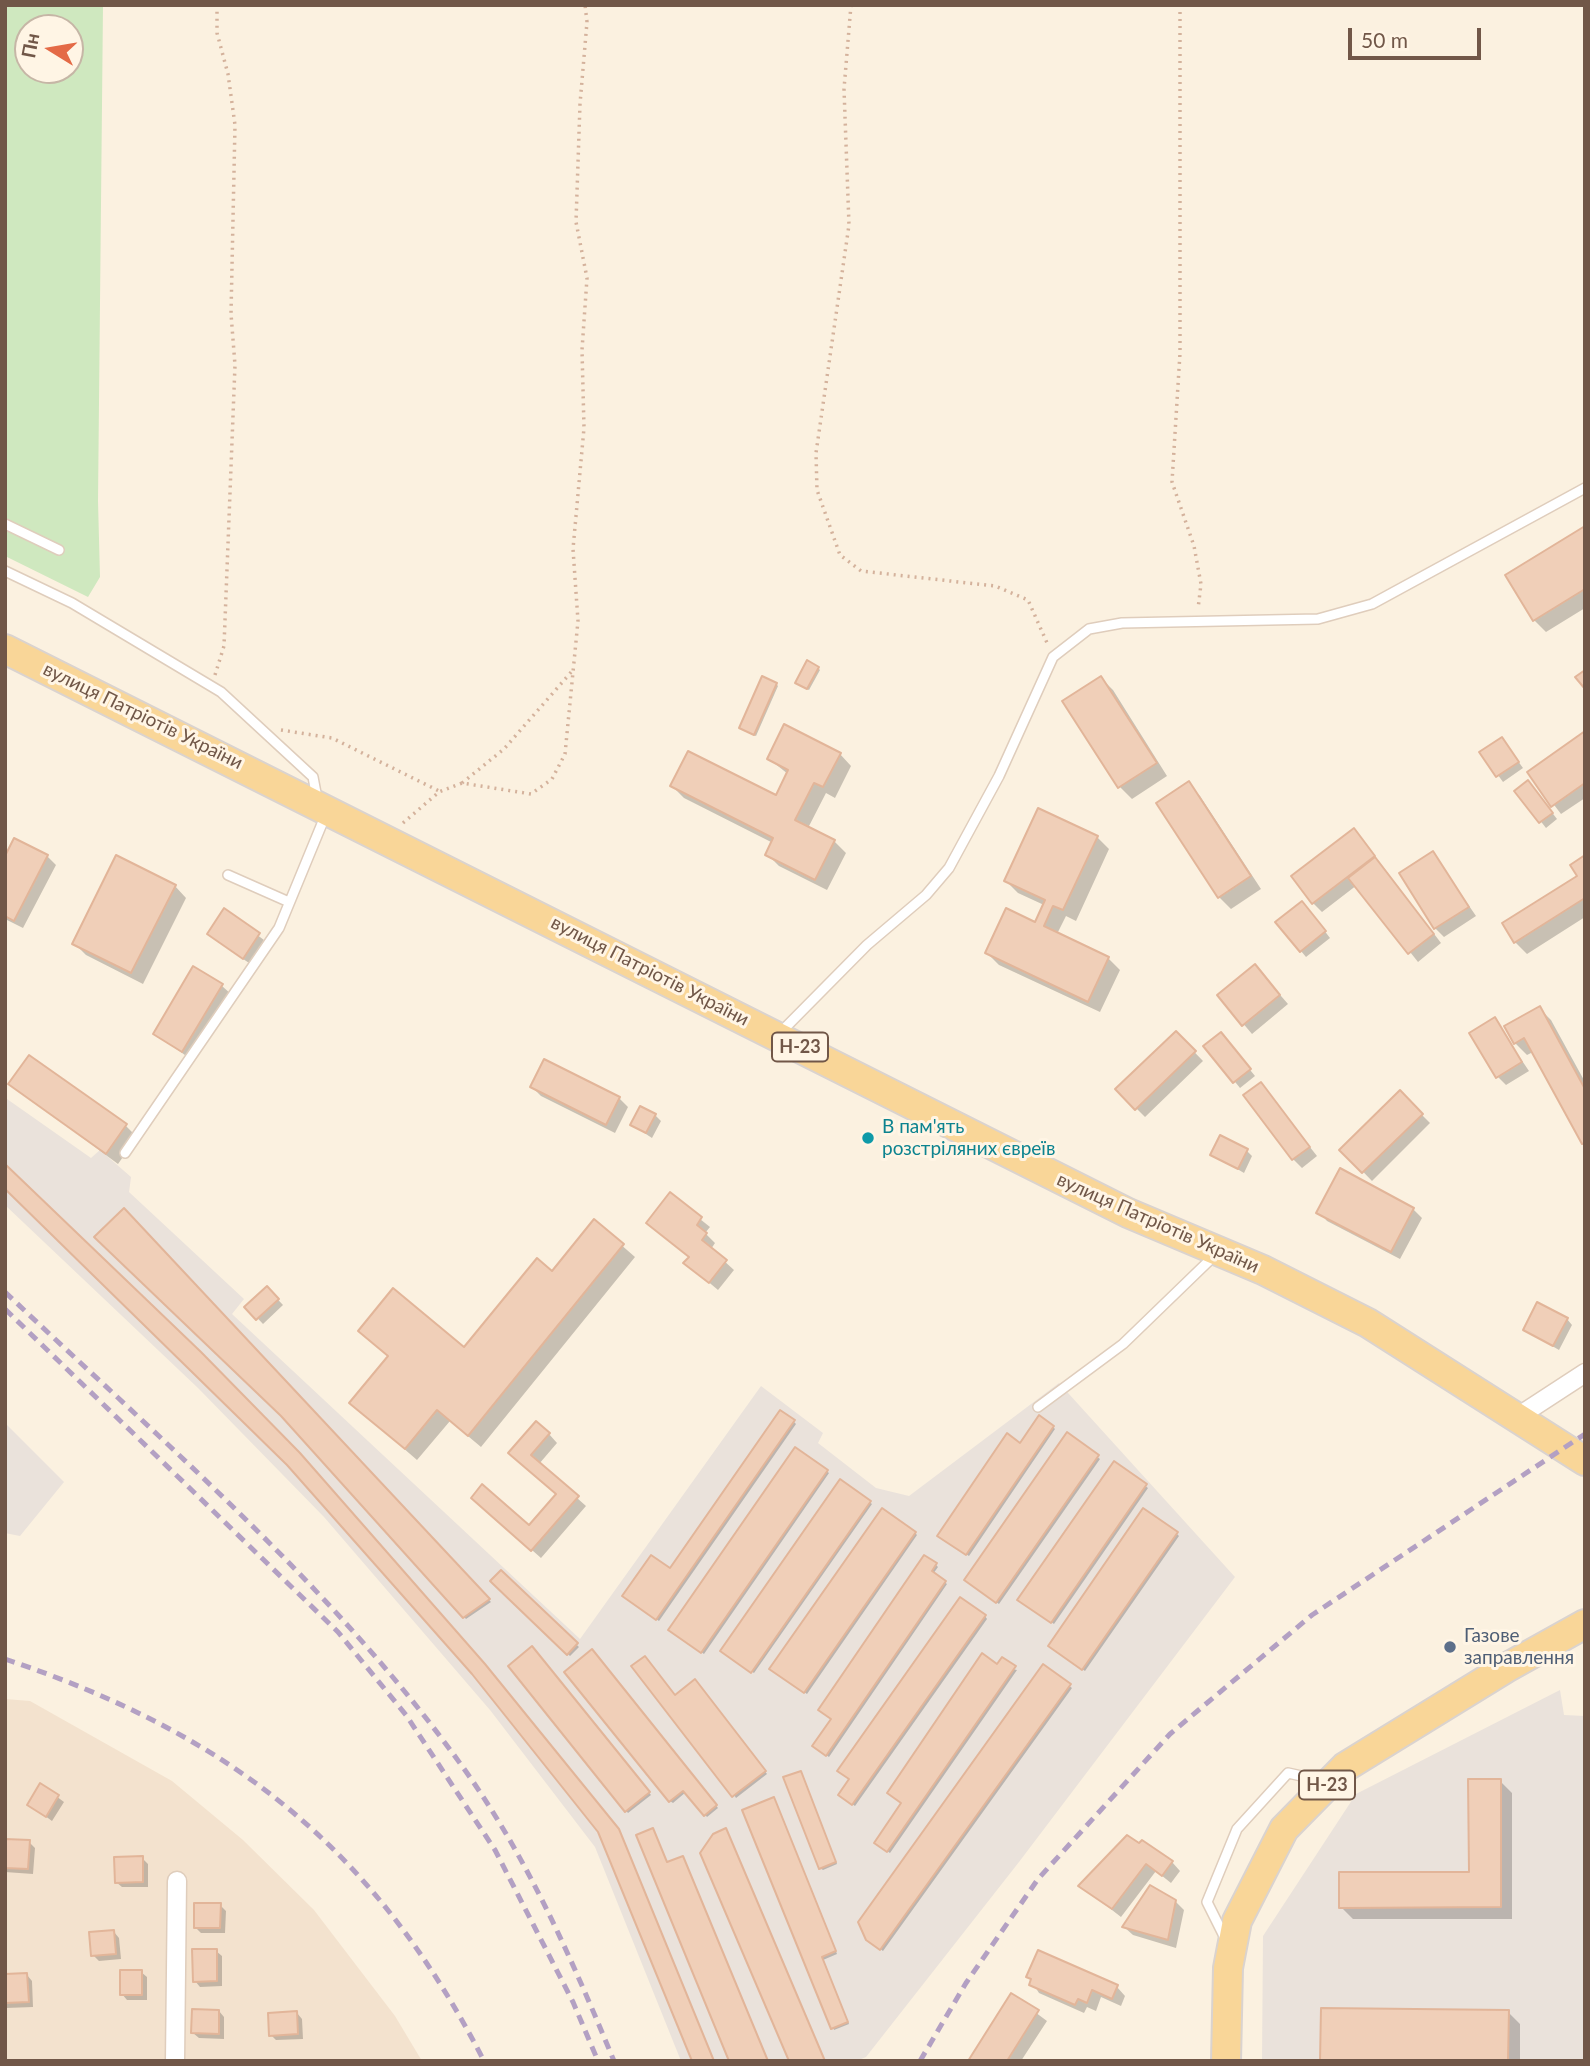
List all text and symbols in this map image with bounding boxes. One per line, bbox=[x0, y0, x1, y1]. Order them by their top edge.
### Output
north arrow bbox=[14, 14, 84, 84]
scale bar bbox=[1352, 14, 1485, 58]
text: 50 m bbox=[1361, 27, 1408, 52]
text: Пн bbox=[16, 31, 44, 60]
street label: вулиця Патріотів України bbox=[40, 658, 246, 774]
street label: вулиця Патріотів України bbox=[547, 911, 753, 1031]
road number: Н-23 bbox=[772, 1032, 828, 1062]
place label: В пам'ять розстріляних євреїв bbox=[882, 1116, 1055, 1160]
marker: В пам'ять розстріляних євреїв bbox=[860, 1130, 876, 1146]
street label: вулиця Патріотів України bbox=[1053, 1168, 1263, 1278]
place label: Газове заправлення bbox=[1464, 1625, 1574, 1669]
marker: Газове заправлення bbox=[1442, 1639, 1458, 1655]
road number: Н-23 bbox=[1299, 1770, 1355, 1800]

